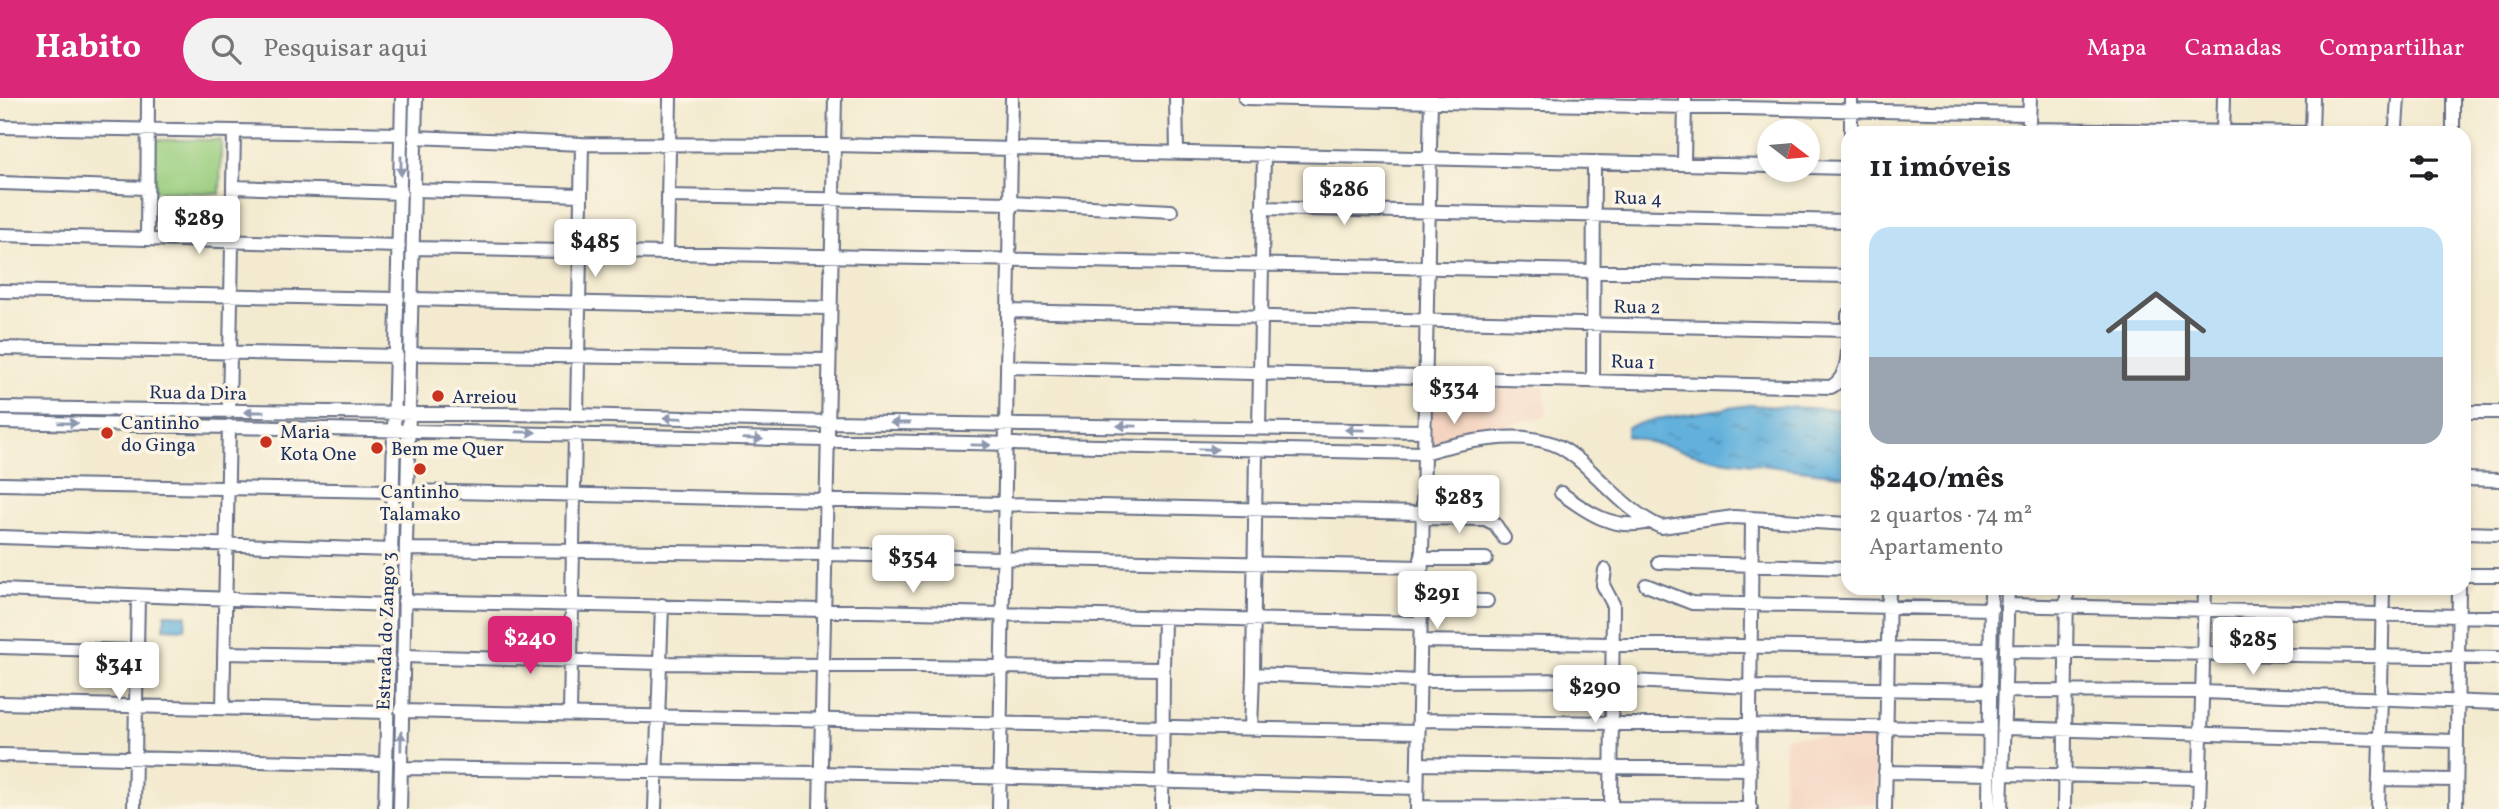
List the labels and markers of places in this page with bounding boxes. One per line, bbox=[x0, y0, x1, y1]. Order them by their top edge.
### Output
pin: $286 bbox=[1303, 167, 1385, 227]
pin: $289 bbox=[158, 197, 240, 256]
pin: $485 bbox=[554, 220, 636, 279]
pin: $334 bbox=[1413, 366, 1495, 426]
place label: Arreiou bbox=[452, 385, 517, 411]
marker: Arreiou bbox=[430, 388, 446, 404]
place label: Cantinho do Ginga bbox=[121, 411, 199, 459]
place label: Maria Kota One bbox=[280, 420, 356, 468]
marker: Cantinho do Ginga bbox=[99, 425, 115, 441]
marker: Maria Kota One bbox=[258, 434, 274, 450]
place label: Bem me Quer bbox=[391, 437, 504, 463]
marker: Bem me Quer bbox=[369, 440, 385, 456]
marker: Cantinho Talamako bbox=[412, 461, 428, 477]
pin: $283 bbox=[1418, 476, 1500, 535]
place label: Cantinho Talamako bbox=[379, 480, 461, 528]
pin: $354 bbox=[872, 536, 954, 595]
pin: $291 bbox=[1396, 572, 1478, 631]
pin: $240 bbox=[489, 616, 571, 676]
pin: $285 bbox=[2212, 618, 2294, 677]
pin: $341 bbox=[78, 642, 160, 702]
pin: $290 bbox=[1554, 666, 1636, 725]

